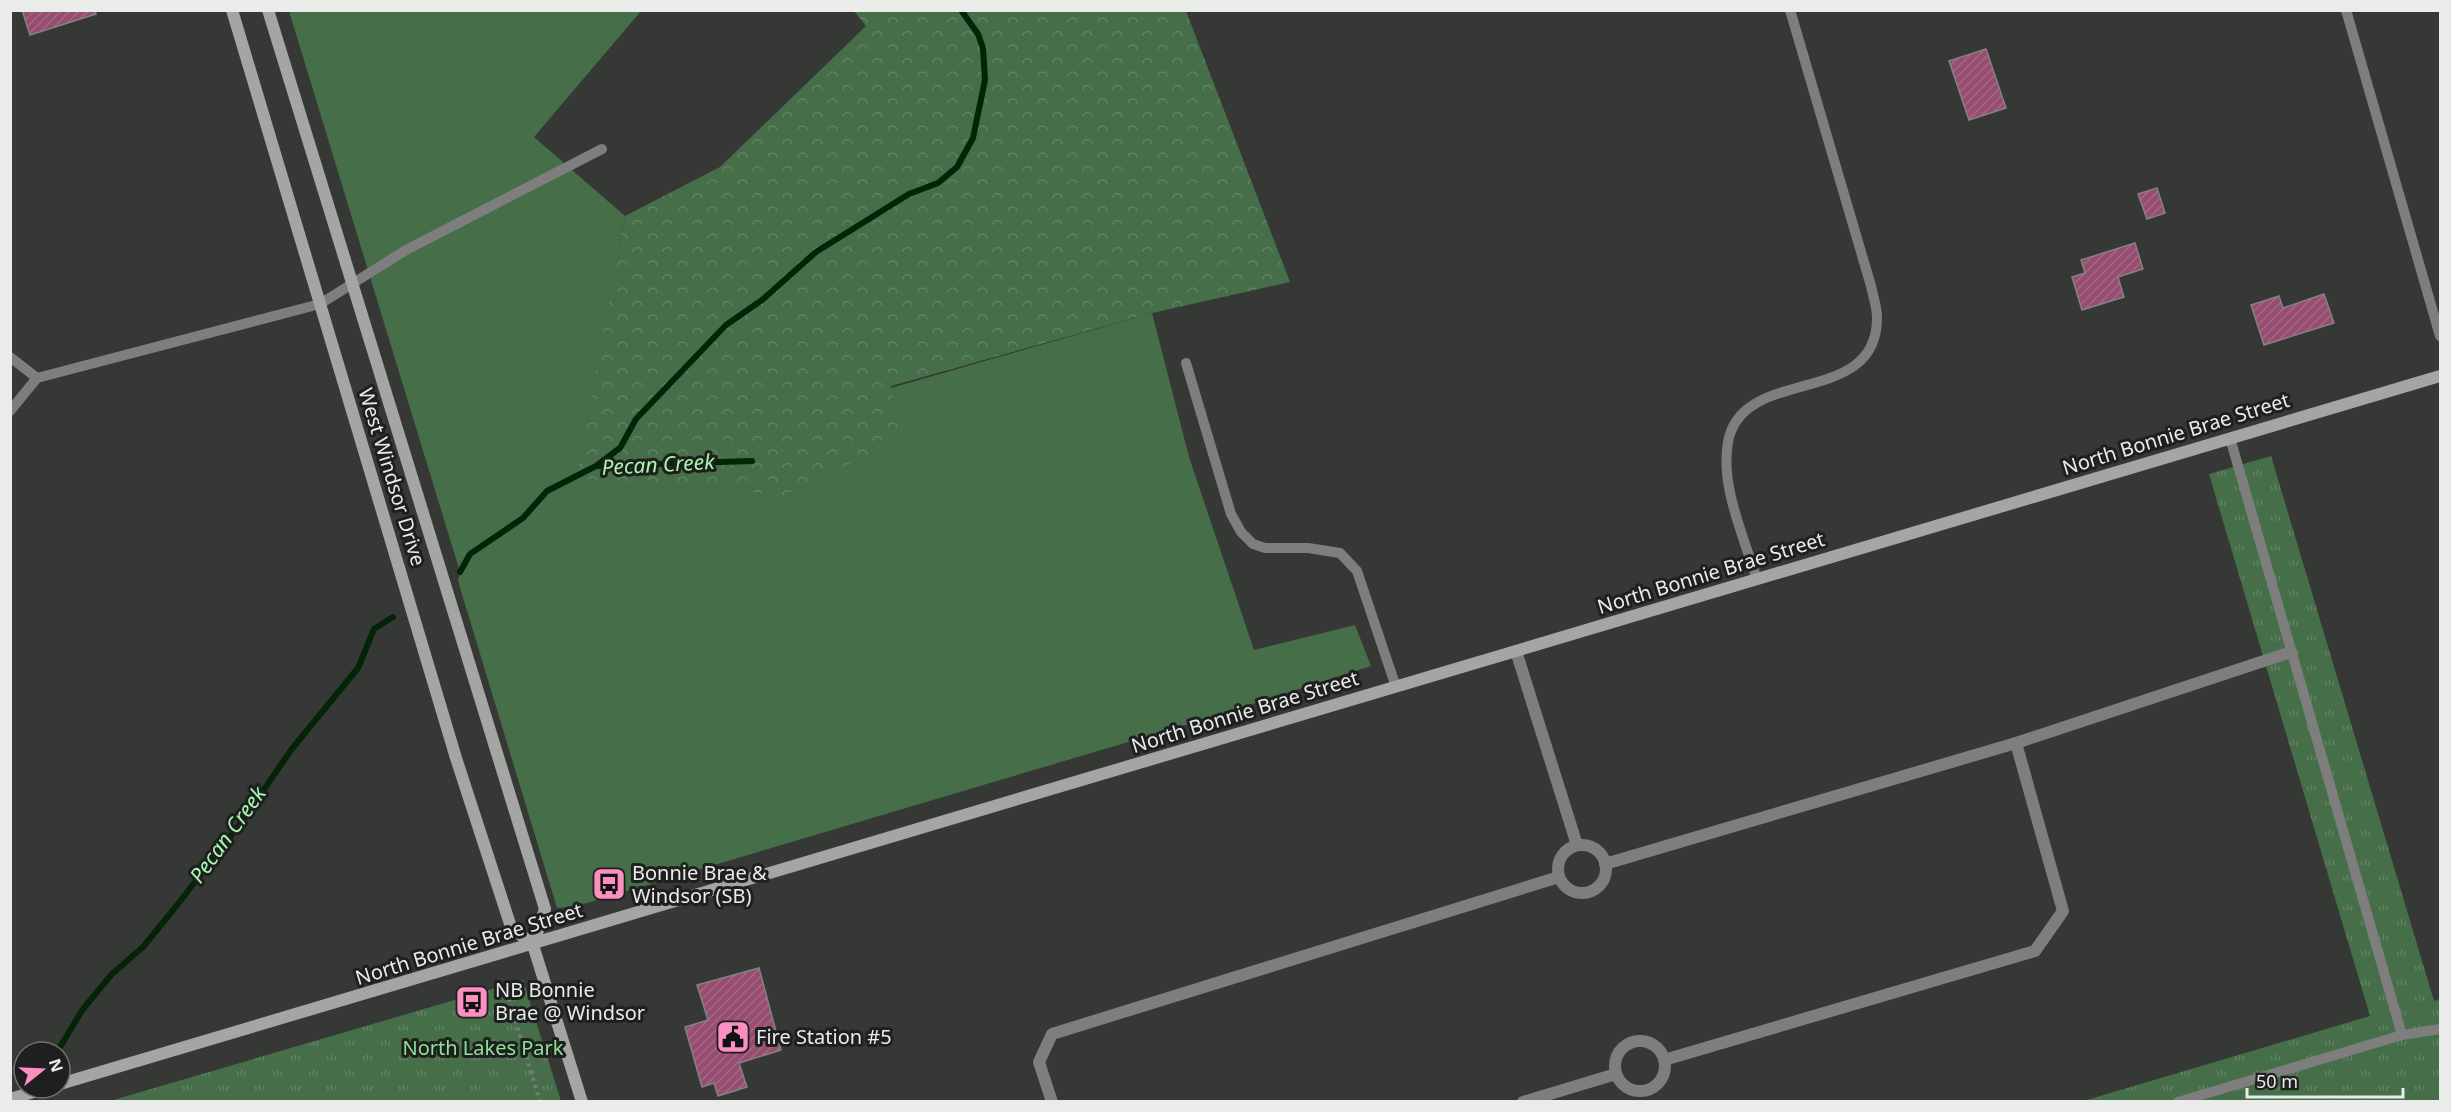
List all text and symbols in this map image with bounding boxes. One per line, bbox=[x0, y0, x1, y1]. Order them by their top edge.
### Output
street label: West Windsor Drive bbox=[353, 385, 432, 569]
street label: North Bonnie Brae Street bbox=[2059, 386, 2293, 481]
water label: Pecan Creek bbox=[601, 447, 717, 481]
street label: North Bonnie Brae Street bbox=[1594, 525, 1828, 620]
street label: North Bonnie Brae Street bbox=[1128, 664, 1362, 759]
water label: Pecan Creek bbox=[183, 779, 273, 888]
place label: Bonnie Brae & Windsor (SB) bbox=[632, 859, 767, 909]
bus stop icon: Bonnie Brae & Windsor (SB) bbox=[591, 866, 627, 902]
street label: North Bonnie Brae Street bbox=[352, 896, 586, 991]
place label: NB Bonnie Brae @ Windsor bbox=[495, 976, 645, 1026]
bus stop icon: NB Bonnie Brae @ Windsor bbox=[454, 984, 490, 1020]
public building icon: Fire Station #5 bbox=[715, 1019, 751, 1055]
place label: Fire Station #5 bbox=[756, 1023, 892, 1050]
park label: North Lakes Park bbox=[402, 1034, 564, 1061]
north arrow bbox=[12, 1040, 72, 1100]
text: N bbox=[44, 1056, 69, 1075]
scale bar bbox=[2247, 1061, 2403, 1099]
text: 50 m bbox=[2256, 1069, 2298, 1093]

